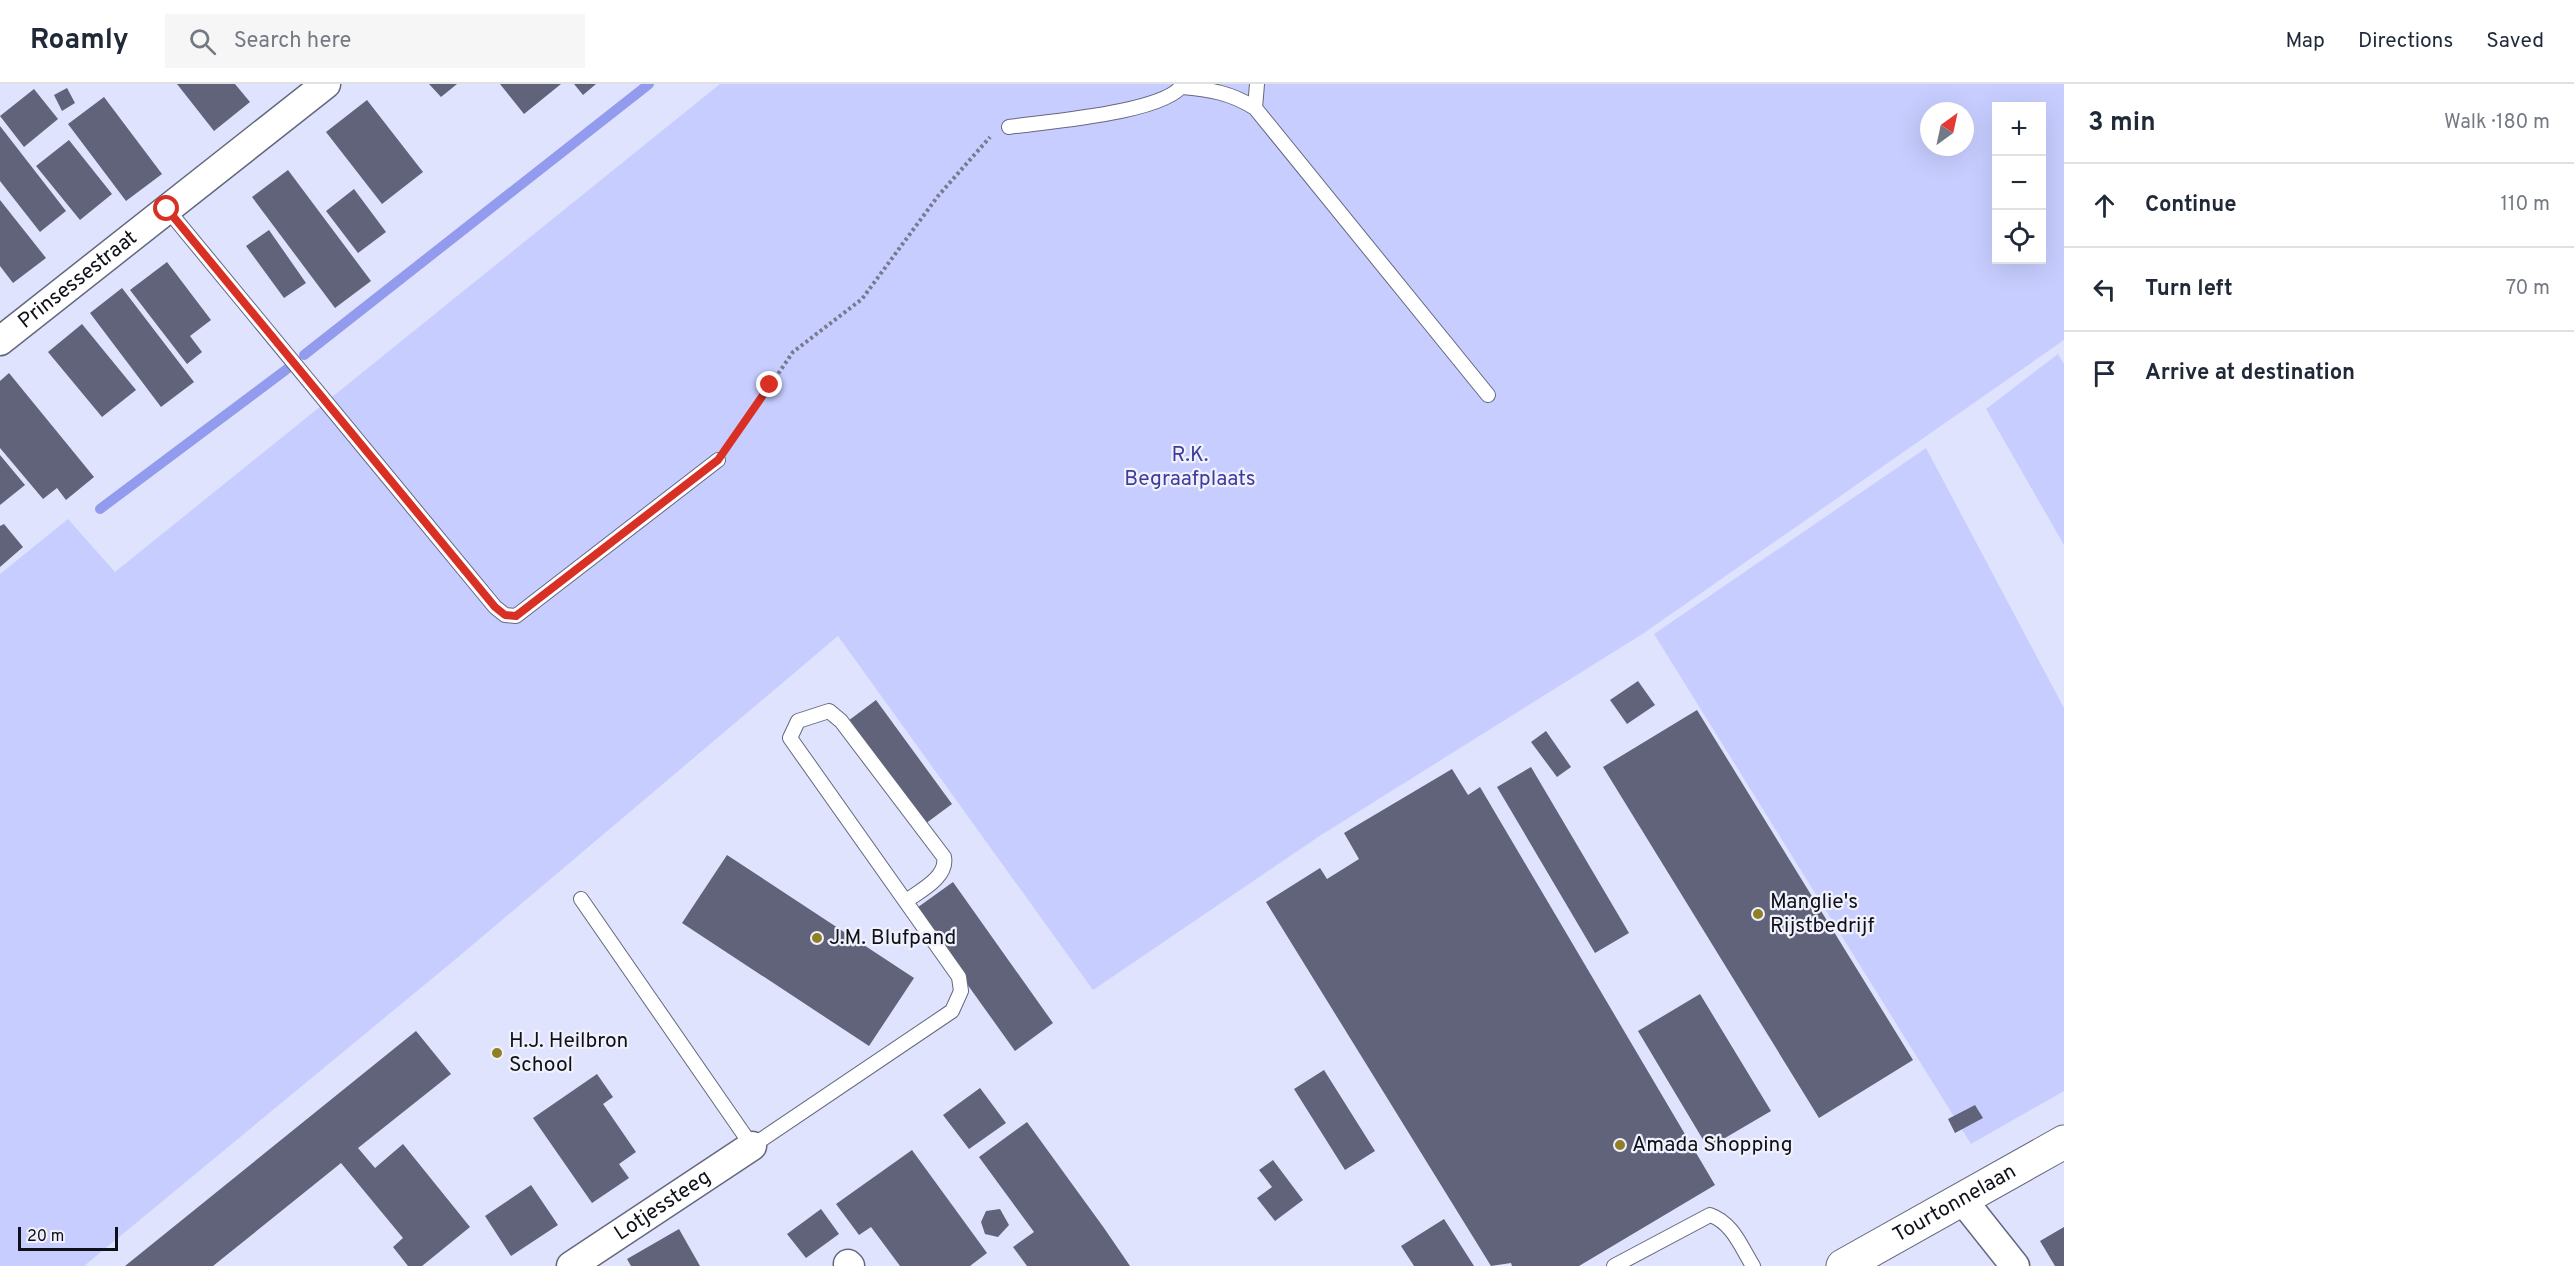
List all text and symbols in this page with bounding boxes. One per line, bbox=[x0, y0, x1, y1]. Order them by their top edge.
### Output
search box bbox=[165, 14, 585, 68]
text: Roamly bbox=[30, 23, 129, 59]
icon: search bbox=[186, 25, 219, 58]
text: Search here bbox=[234, 28, 351, 55]
text: Map bbox=[2285, 28, 2325, 55]
text: Directions bbox=[2358, 28, 2453, 55]
text: Saved bbox=[2486, 28, 2544, 55]
north arrow bbox=[1920, 102, 1974, 156]
map controls bbox=[1992, 102, 2046, 264]
button: + bbox=[1992, 102, 2046, 156]
text: 3 min bbox=[2088, 107, 2156, 140]
text: Walk · 180 m bbox=[2444, 110, 2550, 136]
button: − bbox=[1992, 156, 2046, 210]
icon: ahead bbox=[2088, 189, 2121, 222]
text: Continue bbox=[2145, 192, 2236, 219]
text: 110 m bbox=[2501, 192, 2550, 218]
route start bbox=[153, 195, 179, 221]
button: locate bbox=[1992, 210, 2046, 264]
street label: Prinsessestraat bbox=[13, 224, 143, 335]
icon: left bbox=[2088, 273, 2121, 306]
text: Turn left bbox=[2145, 276, 2233, 303]
text: 70 m bbox=[2506, 276, 2550, 302]
icon: arrive bbox=[2088, 357, 2121, 390]
text: Arrive at destination bbox=[2145, 360, 2355, 387]
route end bbox=[756, 371, 782, 397]
park label: R.K. Begraafplaats bbox=[1124, 442, 1256, 493]
place label: Manglie's Rijstbedrijf bbox=[1770, 889, 1874, 940]
marker: Manglie's Rijstbedrijf bbox=[1751, 907, 1765, 921]
place label: J.M. Blufpand bbox=[829, 925, 956, 952]
marker: J.M. Blufpand bbox=[810, 931, 824, 945]
place label: H.J. Heilbron School bbox=[509, 1028, 628, 1079]
marker: H.J. Heilbron School bbox=[490, 1046, 504, 1060]
place label: Amada Shopping bbox=[1632, 1132, 1793, 1159]
marker: Amada Shopping bbox=[1613, 1138, 1627, 1152]
street label: Tourtonnelaan bbox=[1888, 1158, 2021, 1249]
street label: Lotjessteeg bbox=[609, 1164, 716, 1247]
scale bar bbox=[18, 1224, 118, 1252]
text: 20 m bbox=[27, 1227, 64, 1247]

